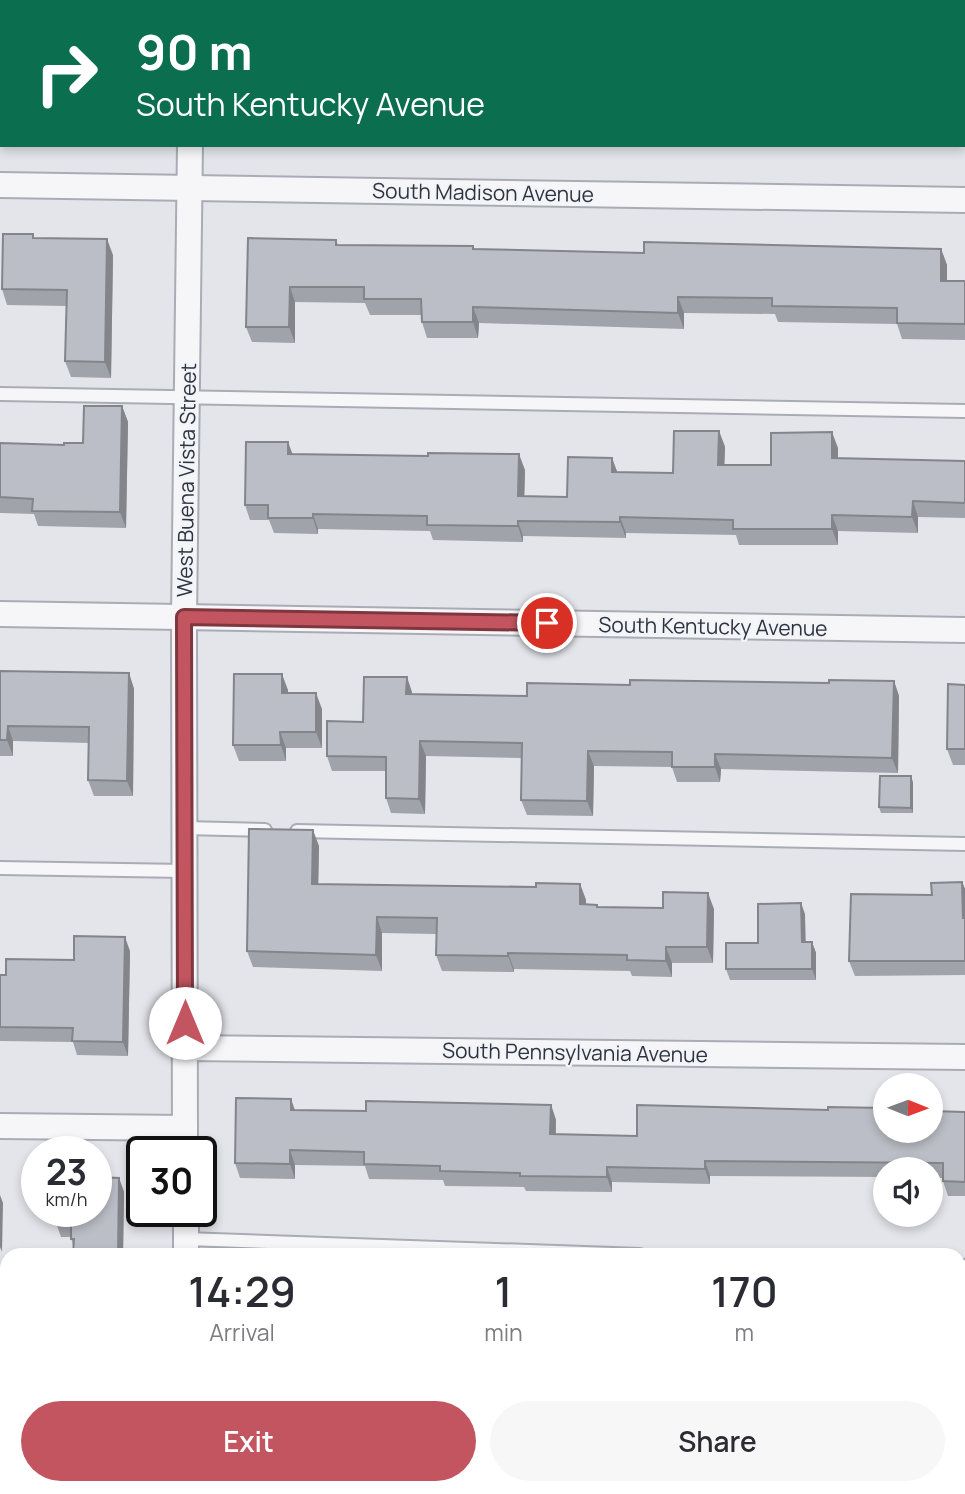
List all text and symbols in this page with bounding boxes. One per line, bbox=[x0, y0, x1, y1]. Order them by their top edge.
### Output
text: 90 m bbox=[136, 18, 253, 85]
icon: right bbox=[21, 28, 112, 119]
text: South Kentucky Avenue bbox=[136, 82, 485, 126]
street label: South Madison Avenue bbox=[372, 176, 594, 208]
street label: West Buena Vista Street bbox=[170, 363, 202, 597]
pin bbox=[517, 593, 577, 653]
icon: arrive bbox=[528, 604, 566, 642]
street label: South Kentucky Avenue bbox=[598, 610, 828, 642]
position arrow bbox=[148, 986, 222, 1060]
street label: South Pennsylvania Avenue bbox=[442, 1036, 708, 1068]
north arrow bbox=[873, 1073, 943, 1143]
map controls bbox=[873, 1073, 943, 1227]
speed limit sign: 30 bbox=[126, 1136, 217, 1227]
text: 23 bbox=[46, 1148, 87, 1196]
button: sound bbox=[873, 1157, 943, 1227]
text: km/h bbox=[46, 1187, 87, 1211]
text: 14:29 bbox=[188, 1262, 296, 1320]
text: 1 bbox=[495, 1262, 512, 1320]
text: 170 bbox=[711, 1262, 778, 1320]
text: Arrival bbox=[209, 1316, 275, 1348]
text: min bbox=[484, 1316, 523, 1348]
text: m bbox=[735, 1316, 754, 1348]
button: Exit bbox=[21, 1401, 476, 1481]
button: Share bbox=[490, 1401, 945, 1481]

